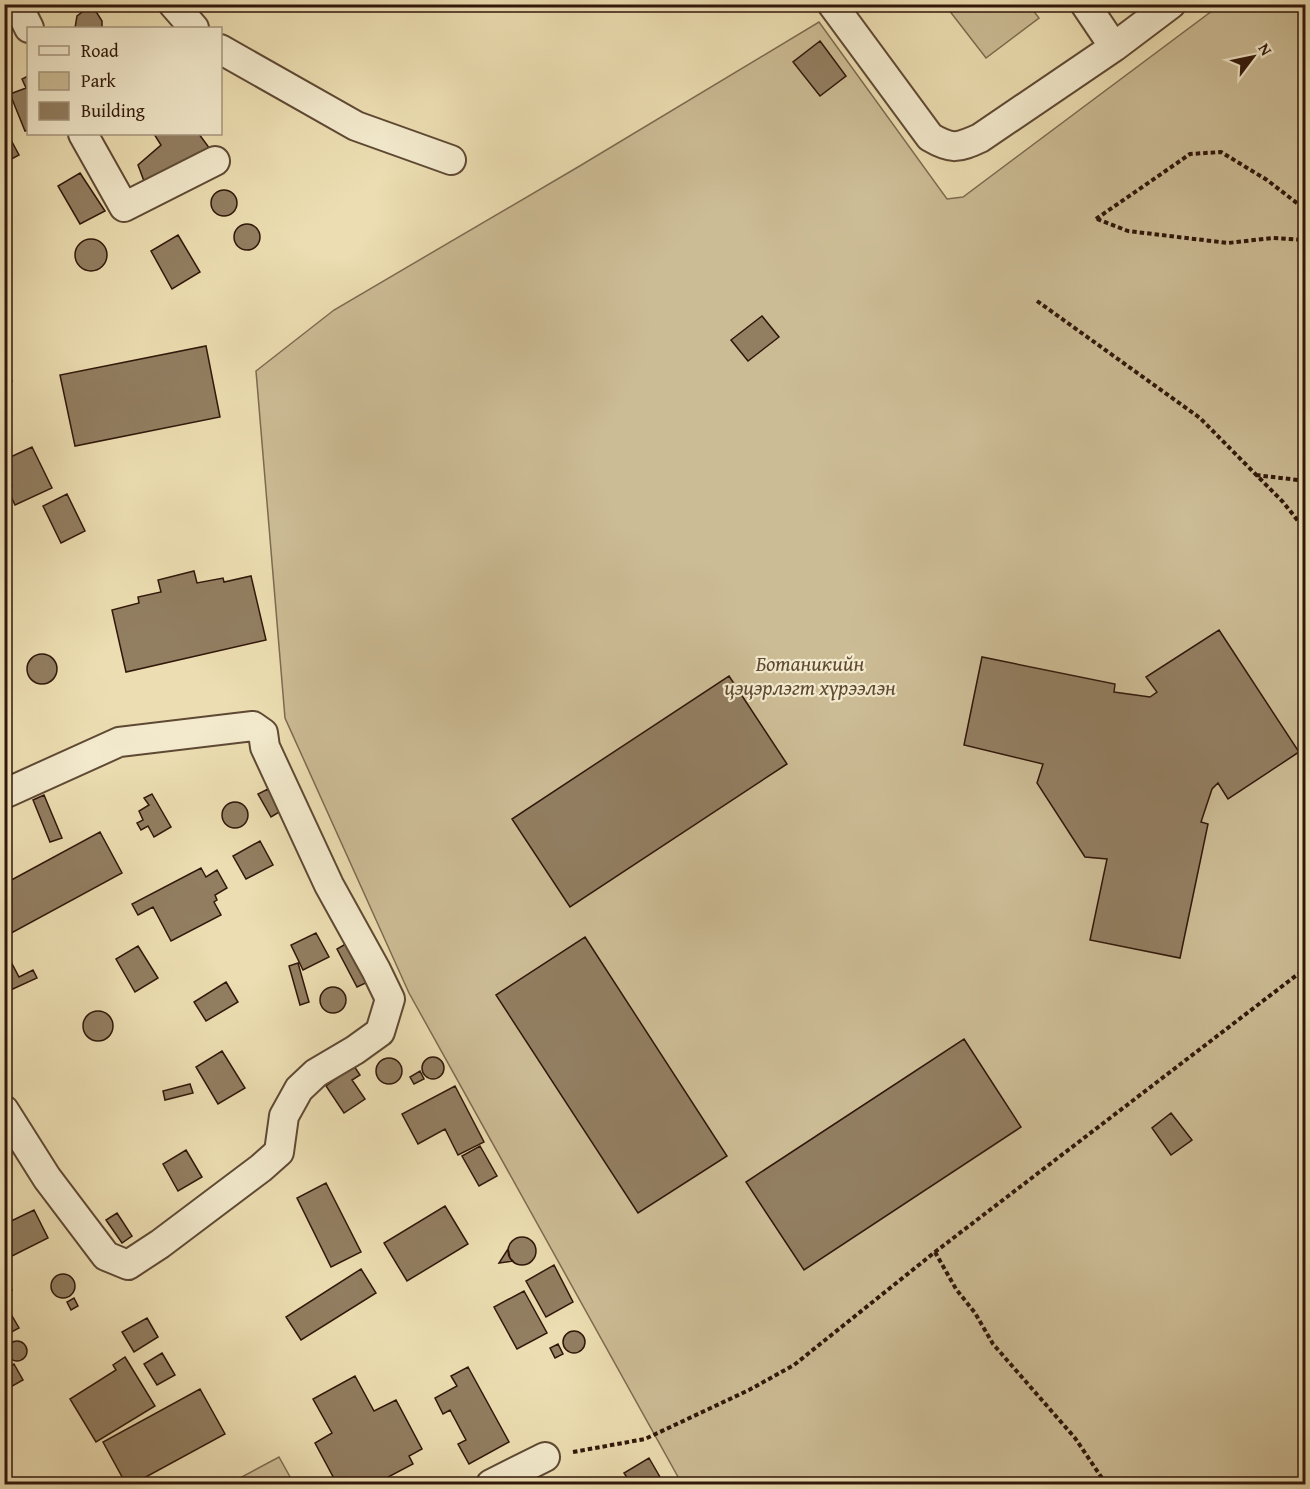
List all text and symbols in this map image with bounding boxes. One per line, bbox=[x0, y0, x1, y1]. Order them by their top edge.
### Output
legend bbox=[27, 27, 222, 135]
north arrow bbox=[1223, 27, 1283, 87]
text: Road bbox=[81, 37, 119, 64]
text: N bbox=[1253, 38, 1279, 60]
text: Park bbox=[81, 67, 117, 94]
text: Building bbox=[81, 97, 145, 124]
park label: Ботаникийн цэцэрлэгт хүрээлэн bbox=[724, 648, 896, 703]

